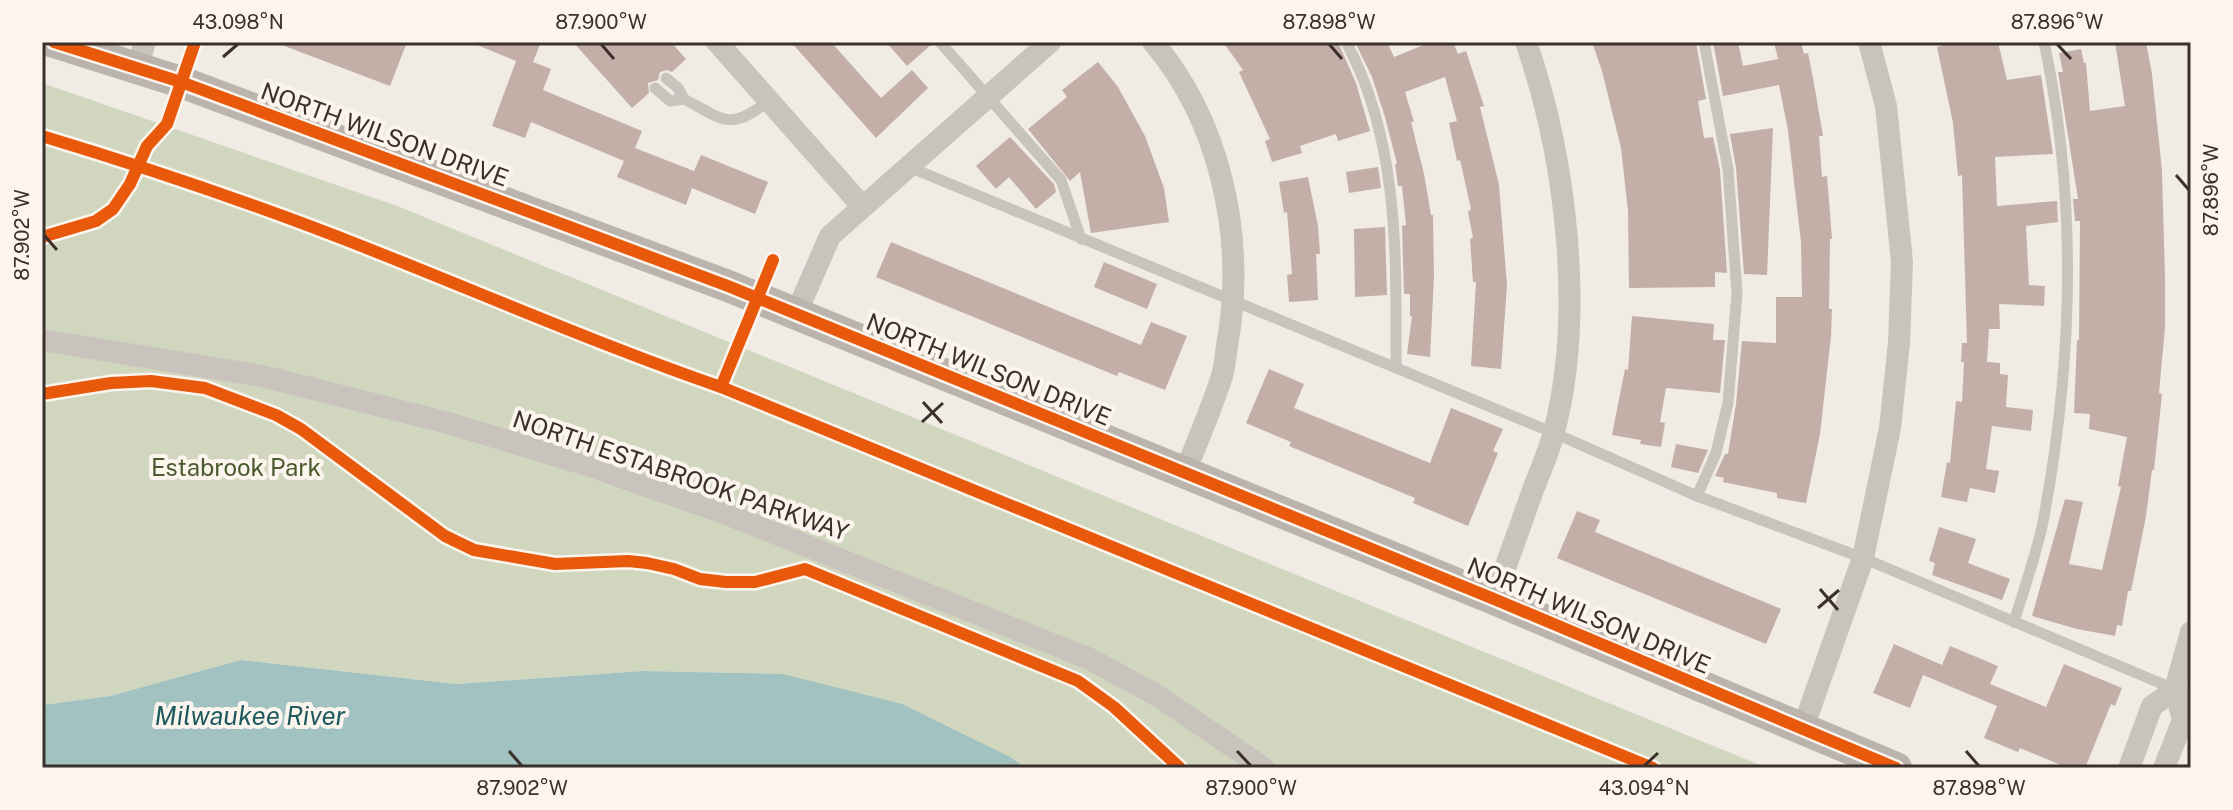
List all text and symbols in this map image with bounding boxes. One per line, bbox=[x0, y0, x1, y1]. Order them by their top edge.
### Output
text: 43.098°N bbox=[192, 10, 284, 34]
text: 87.900°W bbox=[555, 10, 647, 34]
text: 87.898°W bbox=[1282, 10, 1376, 34]
text: 87.896°W bbox=[2011, 10, 2103, 34]
street label: NORTH WILSON DRIVE bbox=[257, 76, 513, 192]
text: 87.896°W bbox=[2199, 144, 2223, 236]
text: 87.902°W bbox=[10, 189, 34, 281]
street label: NORTH WILSON DRIVE bbox=[863, 307, 1115, 431]
street label: NORTH ESTABROOK PARKWAY bbox=[509, 404, 853, 546]
park label: Estabrook Park bbox=[151, 453, 321, 481]
street label: NORTH WILSON DRIVE bbox=[1463, 551, 1715, 679]
water label: Milwaukee River bbox=[155, 700, 346, 731]
text: 87.902°W bbox=[476, 776, 568, 800]
text: 87.900°W bbox=[1205, 776, 1297, 800]
text: 43.094°N bbox=[1598, 776, 1690, 800]
text: 87.898°W bbox=[1932, 776, 2026, 800]

